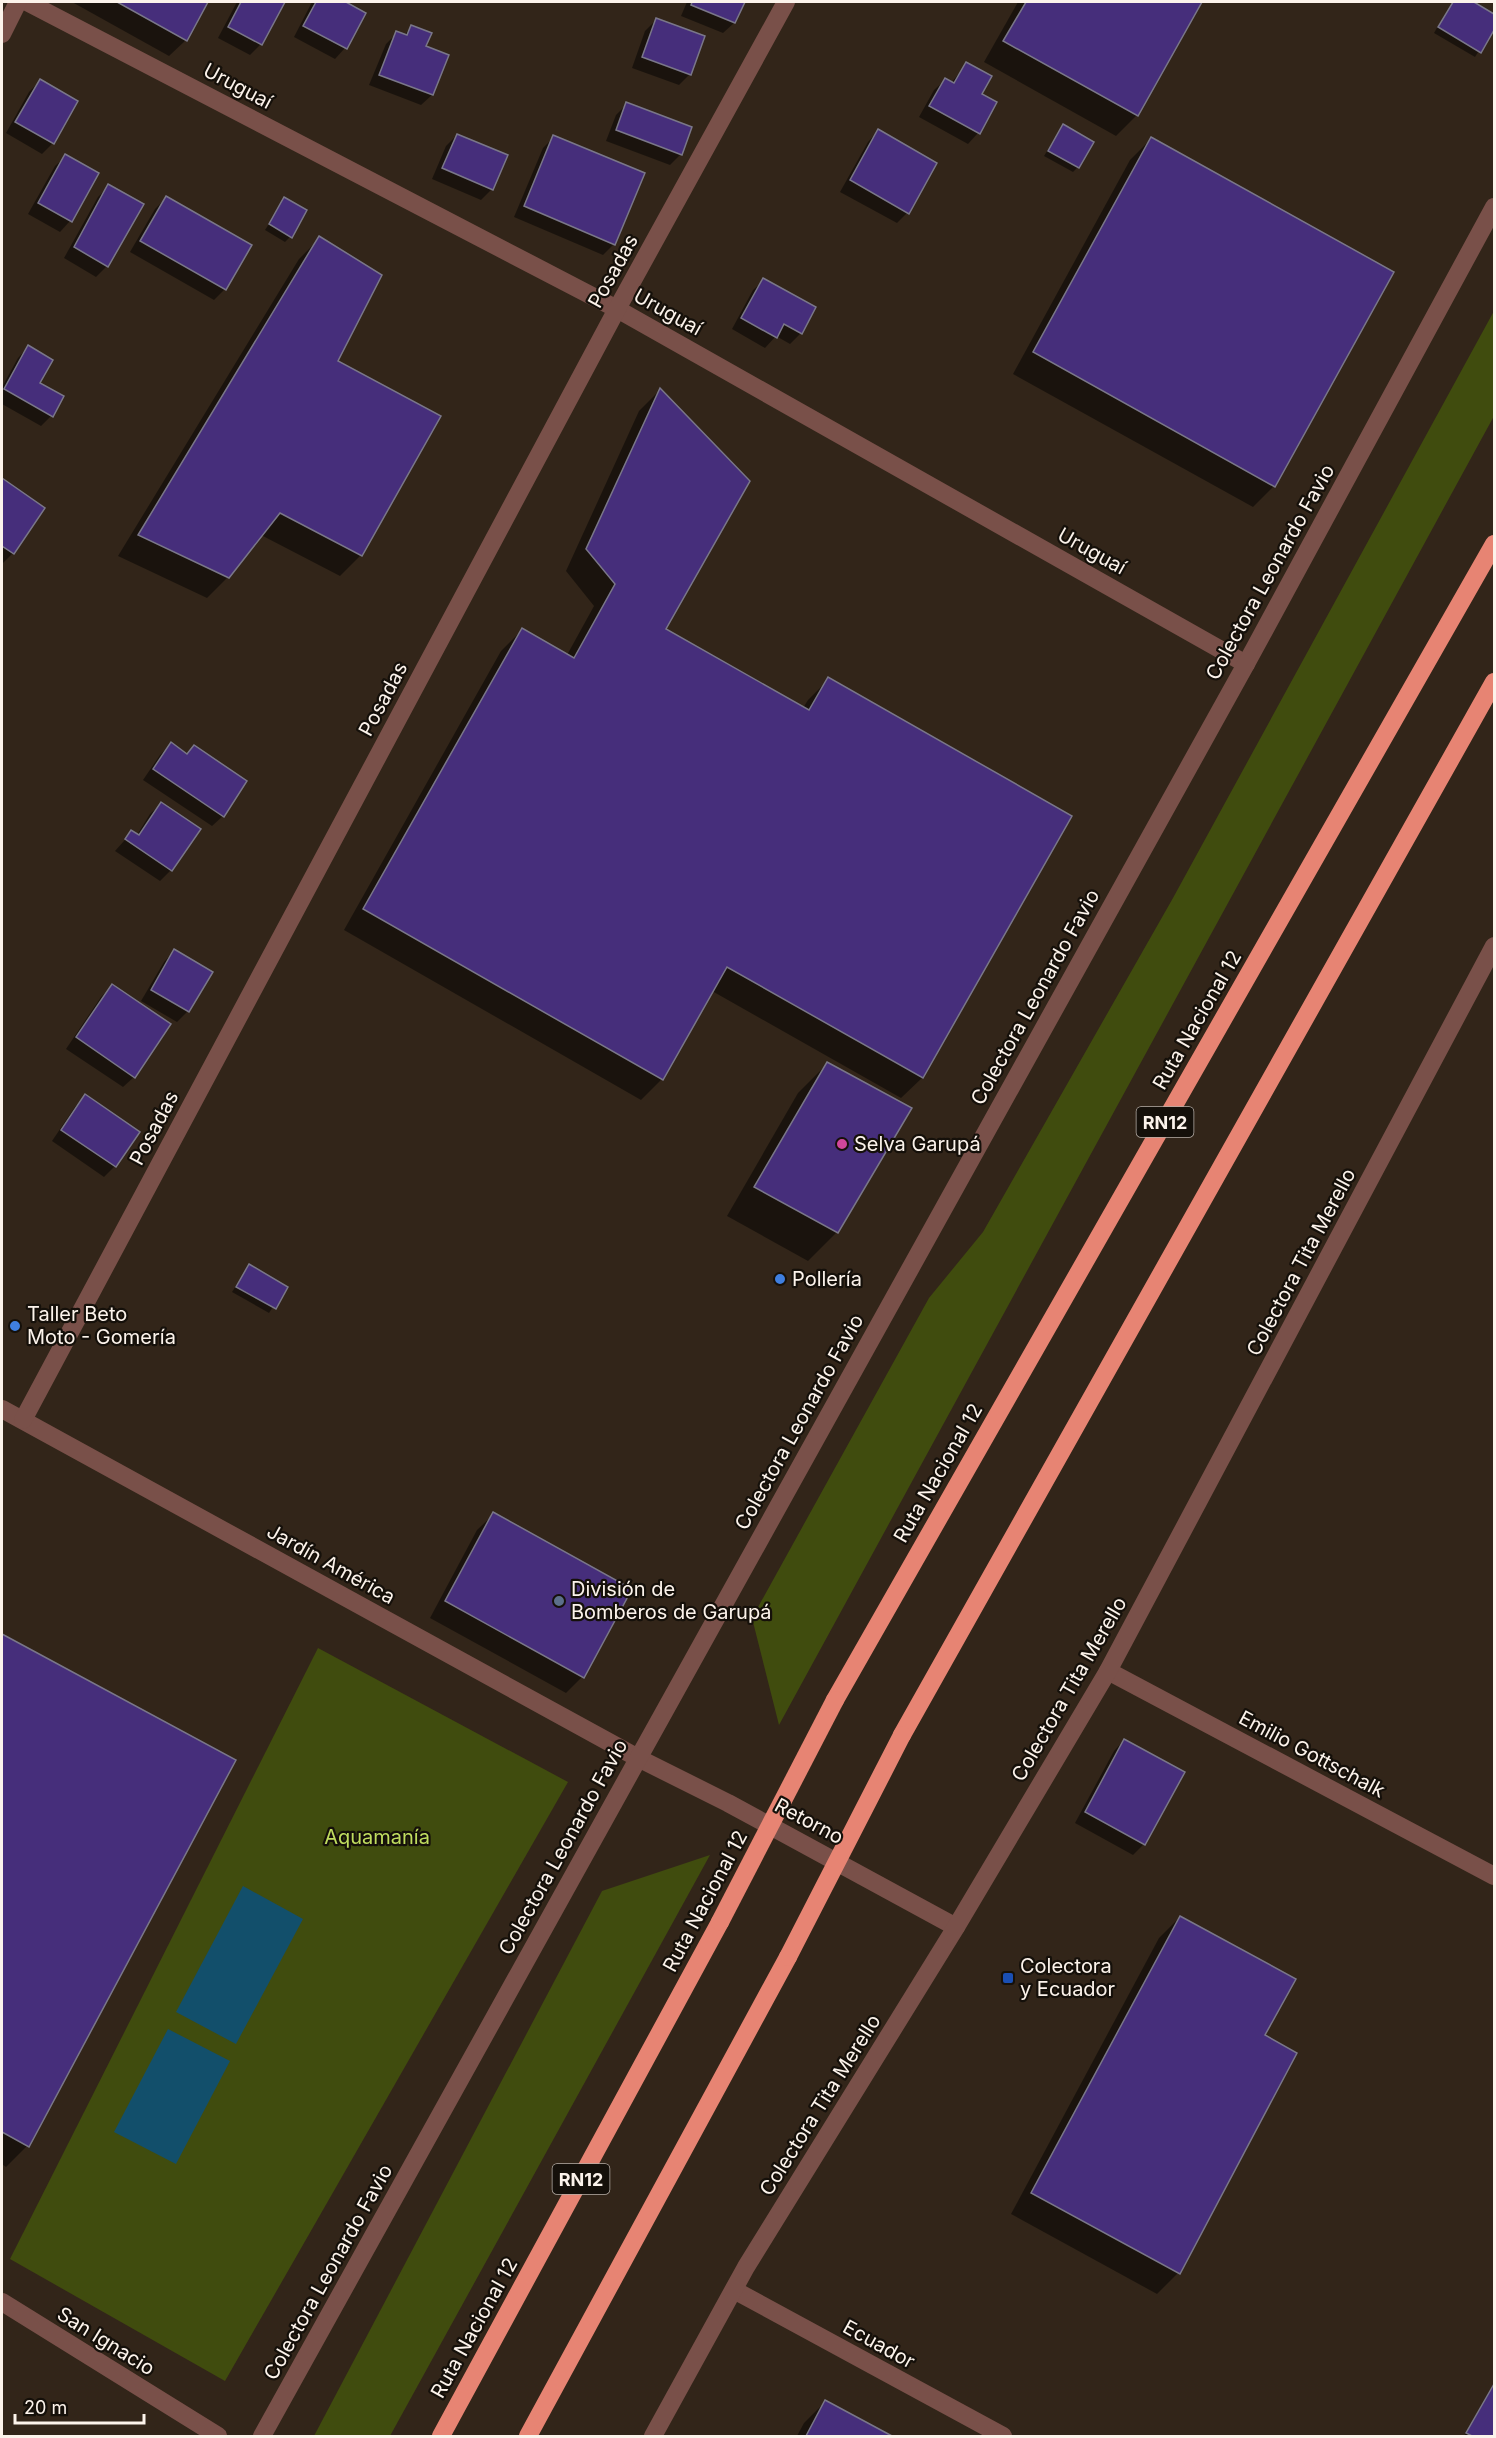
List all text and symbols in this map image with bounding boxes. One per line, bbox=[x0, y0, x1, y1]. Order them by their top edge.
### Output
street label: Uruguaí bbox=[200, 58, 277, 114]
street label: Posadas bbox=[583, 230, 643, 312]
street label: Uruguaí bbox=[630, 283, 706, 341]
street label: Colectora Leonardo Favio bbox=[1201, 460, 1339, 684]
street label: Uruguaí bbox=[1054, 522, 1130, 580]
street label: Posadas bbox=[354, 658, 412, 740]
street label: Colectora Leonardo Favio bbox=[966, 885, 1104, 1109]
street label: Ruta Nacional 12 bbox=[1147, 946, 1247, 1094]
street label: Posadas bbox=[125, 1087, 183, 1169]
road number: RN12 bbox=[1136, 1107, 1194, 1137]
place label: Selva Garupá bbox=[854, 1132, 981, 1156]
marker: Selva Garupá bbox=[835, 1137, 849, 1151]
street label: Colectora Tita Merello bbox=[1241, 1164, 1361, 1360]
place label: Pollería bbox=[792, 1267, 862, 1291]
marker: Pollería bbox=[773, 1272, 787, 1286]
place label: Taller Beto Moto - Gomería bbox=[27, 1302, 176, 1349]
street label: Colectora Leonardo Favio bbox=[730, 1310, 868, 1534]
marker: Taller Beto Moto - Gomería bbox=[8, 1319, 22, 1333]
street label: Ruta Nacional 12 bbox=[888, 1399, 988, 1547]
street label: Jardín América bbox=[263, 1519, 399, 1609]
place label: División de Bomberos de Garupá bbox=[571, 1577, 772, 1624]
street label: Colectora Tita Merello bbox=[1006, 1593, 1132, 1785]
marker: División de Bomberos de Garupá bbox=[552, 1594, 566, 1608]
street label: Emilio Gottschalk bbox=[1235, 1705, 1389, 1803]
street label: Colectora Leonardo Favio bbox=[494, 1735, 632, 1959]
street label: Retorno bbox=[771, 1793, 847, 1849]
park label: Aquamanía bbox=[324, 1825, 430, 1849]
street label: Ruta Nacional 12 bbox=[658, 1826, 752, 1976]
place label: Colectora y Ecuador bbox=[1020, 1954, 1116, 2001]
marker: Colectora y Ecuador bbox=[1001, 1971, 1015, 1985]
street label: Colectora Tita Merello bbox=[755, 2010, 885, 2200]
street label: Colectora Leonardo Favio bbox=[259, 2160, 397, 2384]
road number: RN12 bbox=[552, 2164, 610, 2194]
street label: Ruta Nacional 12 bbox=[426, 2254, 522, 2402]
street label: San Ignacio bbox=[53, 2302, 159, 2380]
street label: Ecuador bbox=[839, 2315, 919, 2374]
scale bar bbox=[15, 2387, 144, 2425]
text: 20 m bbox=[24, 2397, 67, 2418]

